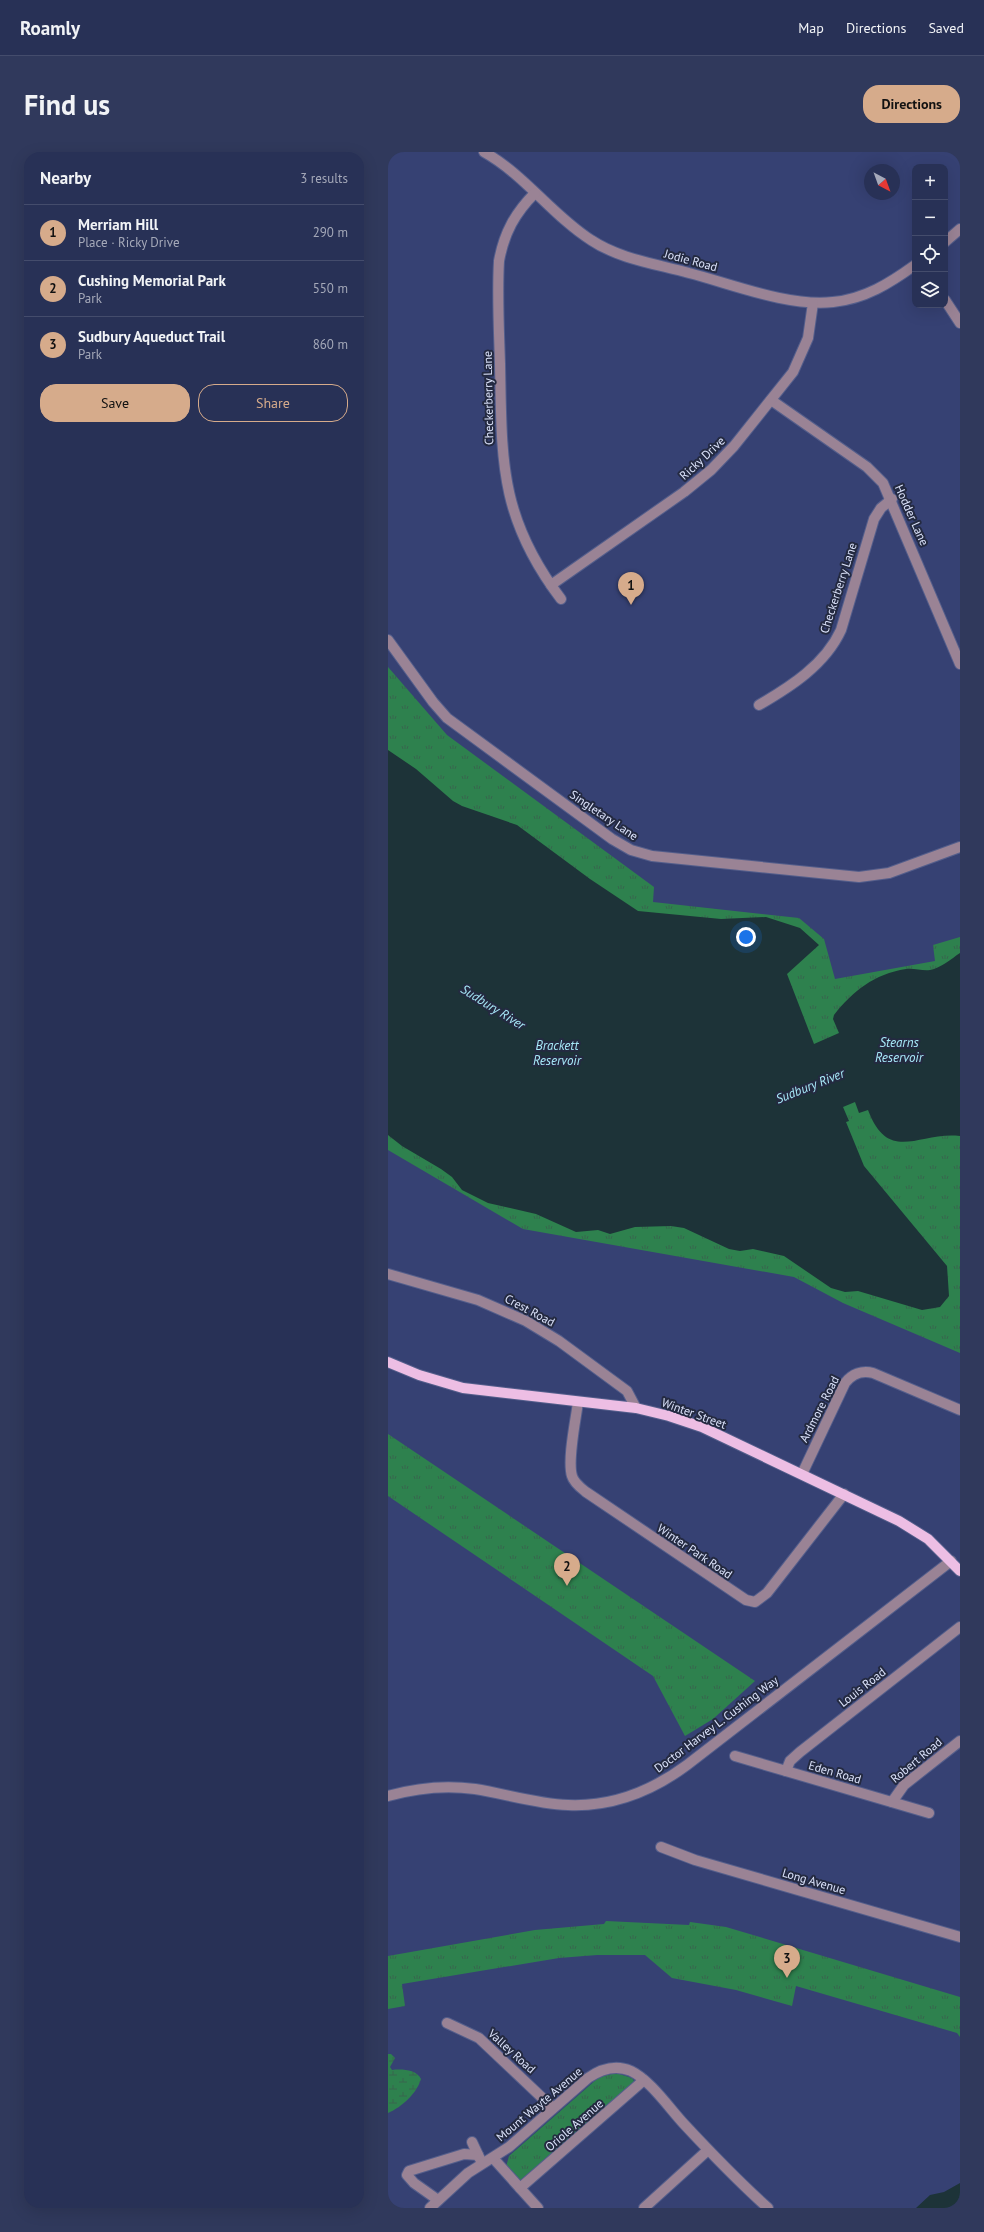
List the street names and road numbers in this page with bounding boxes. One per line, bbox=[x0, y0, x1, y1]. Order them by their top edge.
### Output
street label: Jodie Road bbox=[662, 245, 719, 274]
street label: Checkerberry Lane bbox=[480, 351, 496, 445]
street label: Ricky Drive bbox=[676, 433, 728, 483]
street label: Hodder Lane bbox=[892, 482, 932, 548]
street label: Checkerberry Lane bbox=[816, 541, 860, 635]
street label: Singletary Lane bbox=[567, 787, 641, 843]
street label: Crest Road bbox=[502, 1291, 558, 1329]
street label: Ardmore Road bbox=[796, 1373, 842, 1445]
street label: Winter Street bbox=[660, 1394, 728, 1432]
street label: Winter Park Road bbox=[655, 1520, 735, 1582]
street label: Louis Road bbox=[836, 1664, 888, 1710]
street label: Doctor Harvey L. Cushing Way bbox=[651, 1672, 781, 1776]
street label: Robert Road bbox=[887, 1734, 945, 1786]
street label: Eden Road bbox=[807, 1757, 863, 1787]
street label: Long Avenue bbox=[781, 1865, 847, 1897]
street label: Valley Road bbox=[484, 2025, 539, 2076]
street label: Mount Wayte Avenue bbox=[493, 2064, 585, 2144]
street label: Oriole Avenue bbox=[542, 2096, 606, 2154]

